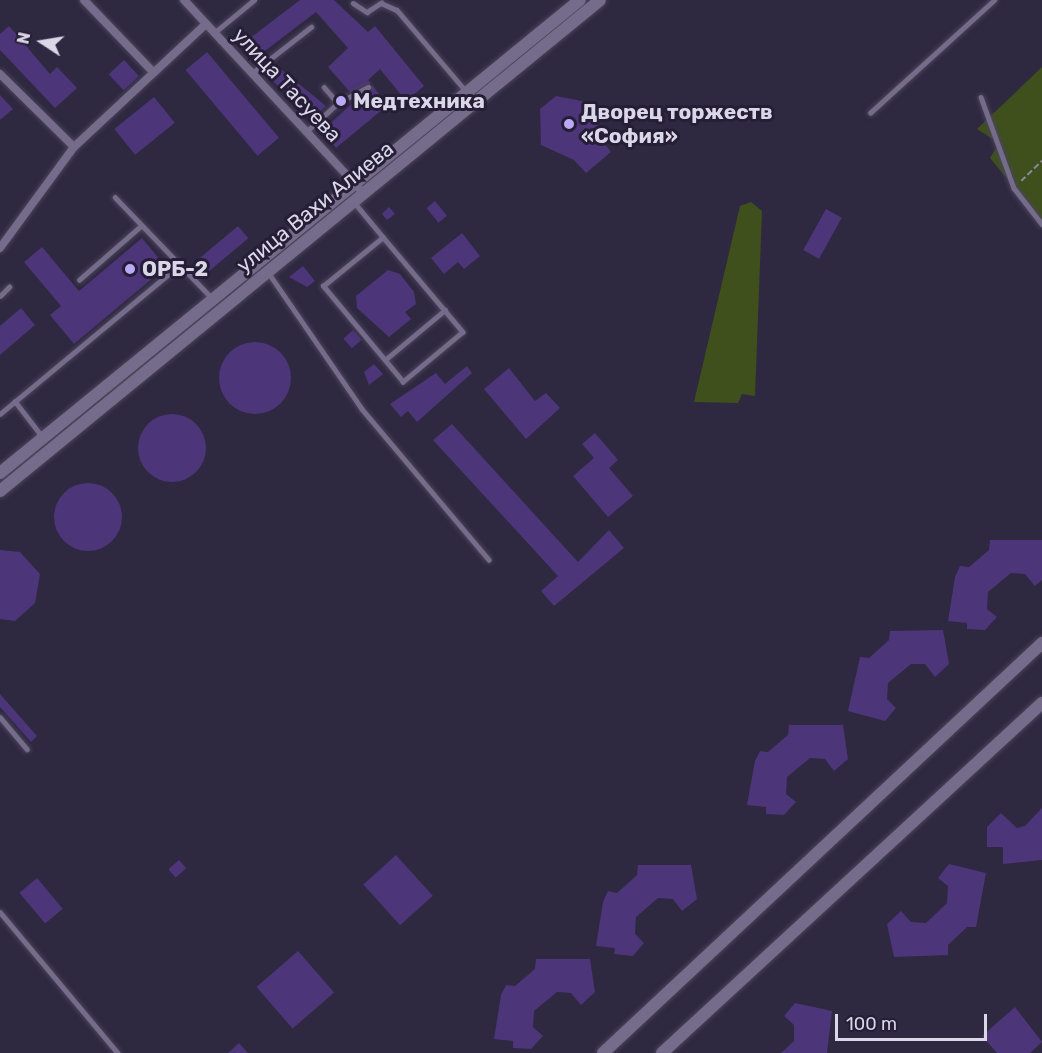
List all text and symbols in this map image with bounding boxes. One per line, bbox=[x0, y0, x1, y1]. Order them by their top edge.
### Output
north arrow bbox=[12, 12, 72, 72]
street label: улица Тасуева bbox=[228, 23, 346, 147]
text: N bbox=[13, 31, 34, 46]
place label: Медтехника bbox=[353, 88, 485, 114]
marker: Медтехника bbox=[334, 94, 348, 108]
place label: Дворец торжеств «София» bbox=[581, 99, 773, 149]
marker: Дворец торжеств «София» bbox=[562, 117, 576, 131]
street label: улица Вахи Алиева bbox=[231, 136, 399, 278]
place label: ОРБ-2 bbox=[142, 256, 208, 282]
marker: ОРБ-2 bbox=[123, 262, 137, 276]
scale bar bbox=[838, 1002, 990, 1040]
text: 100 m bbox=[846, 1013, 897, 1035]

